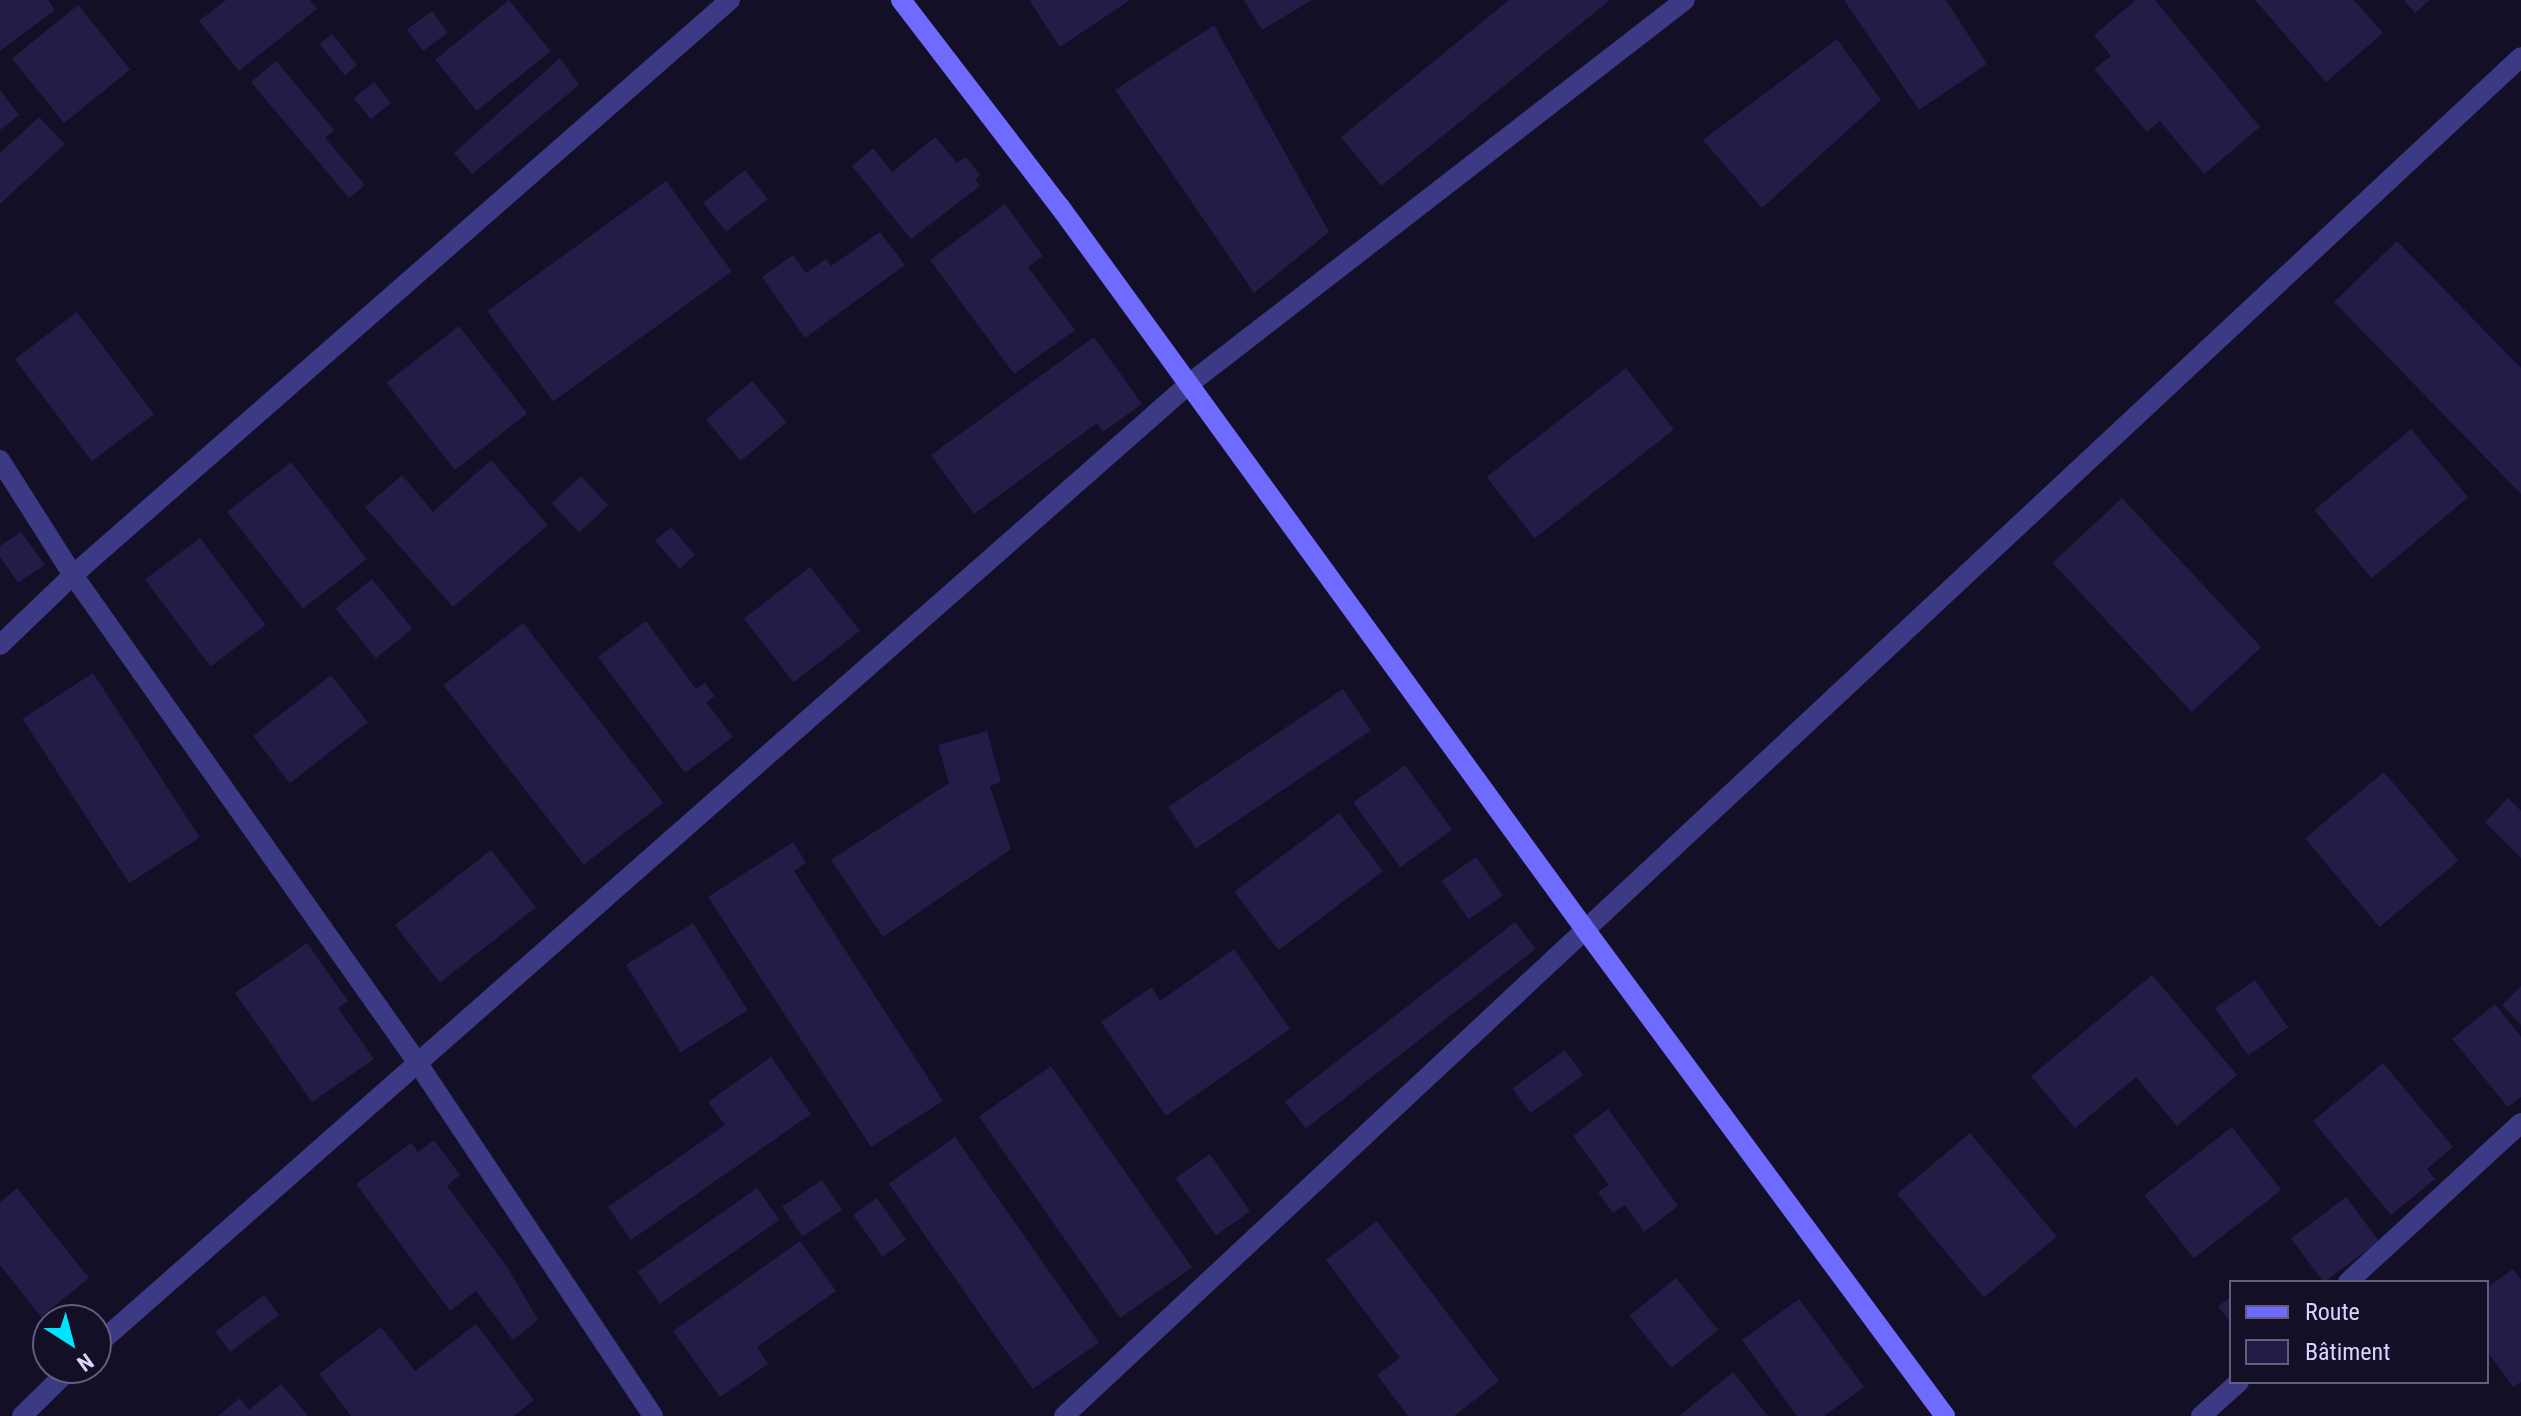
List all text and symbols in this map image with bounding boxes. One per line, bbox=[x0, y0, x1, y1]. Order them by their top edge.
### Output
legend bbox=[2229, 1280, 2489, 1384]
text: Route bbox=[2305, 1298, 2360, 1326]
north arrow bbox=[32, 1304, 112, 1384]
text: Bâtiment bbox=[2305, 1338, 2390, 1366]
text: N bbox=[72, 1348, 98, 1376]

